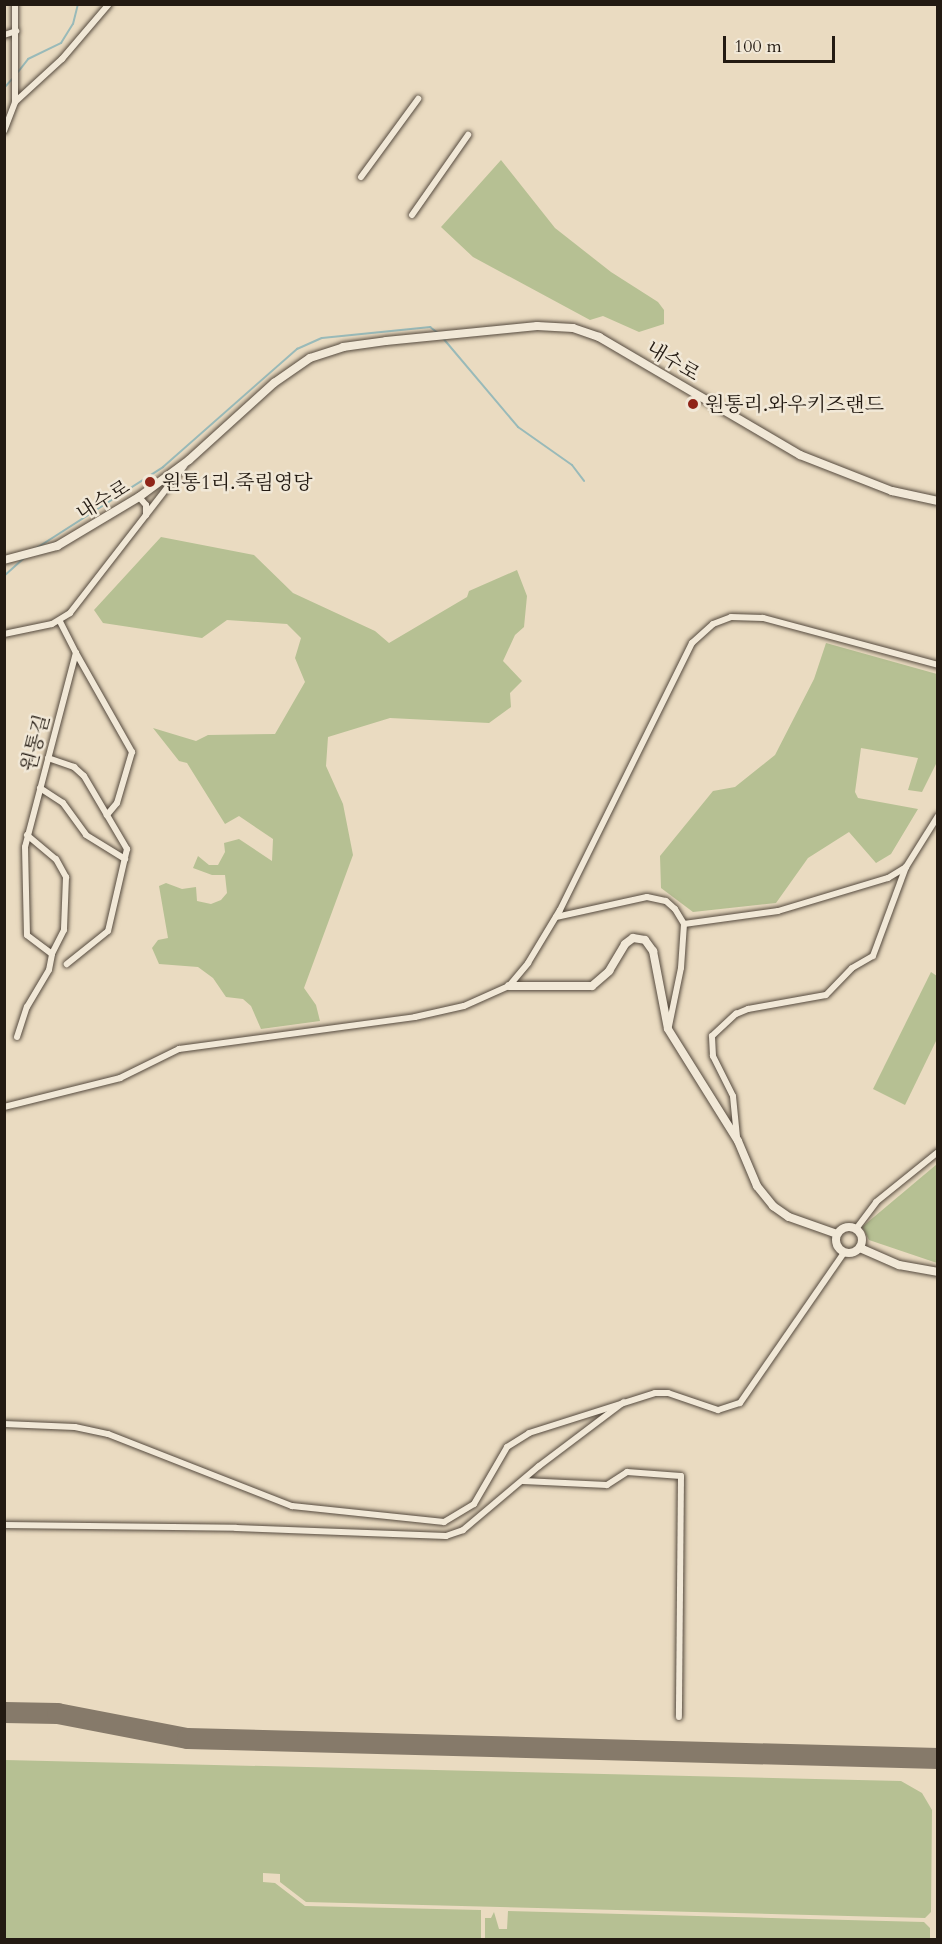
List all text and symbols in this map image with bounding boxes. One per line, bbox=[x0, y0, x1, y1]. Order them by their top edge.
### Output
scale bar bbox=[726, 24, 838, 62]
text: 100 m bbox=[734, 34, 782, 59]
street label: 내수로 bbox=[642, 336, 704, 386]
place label: 원통리.와우키즈랜드 bbox=[705, 392, 884, 416]
marker: 원통리.와우키즈랜드 bbox=[686, 397, 700, 411]
place label: 원통1리.죽림영당 bbox=[162, 470, 313, 494]
street label: 내수로 bbox=[72, 474, 134, 526]
marker: 원통1리.죽림영당 bbox=[143, 475, 157, 489]
street label: 원통길 bbox=[16, 712, 54, 774]

